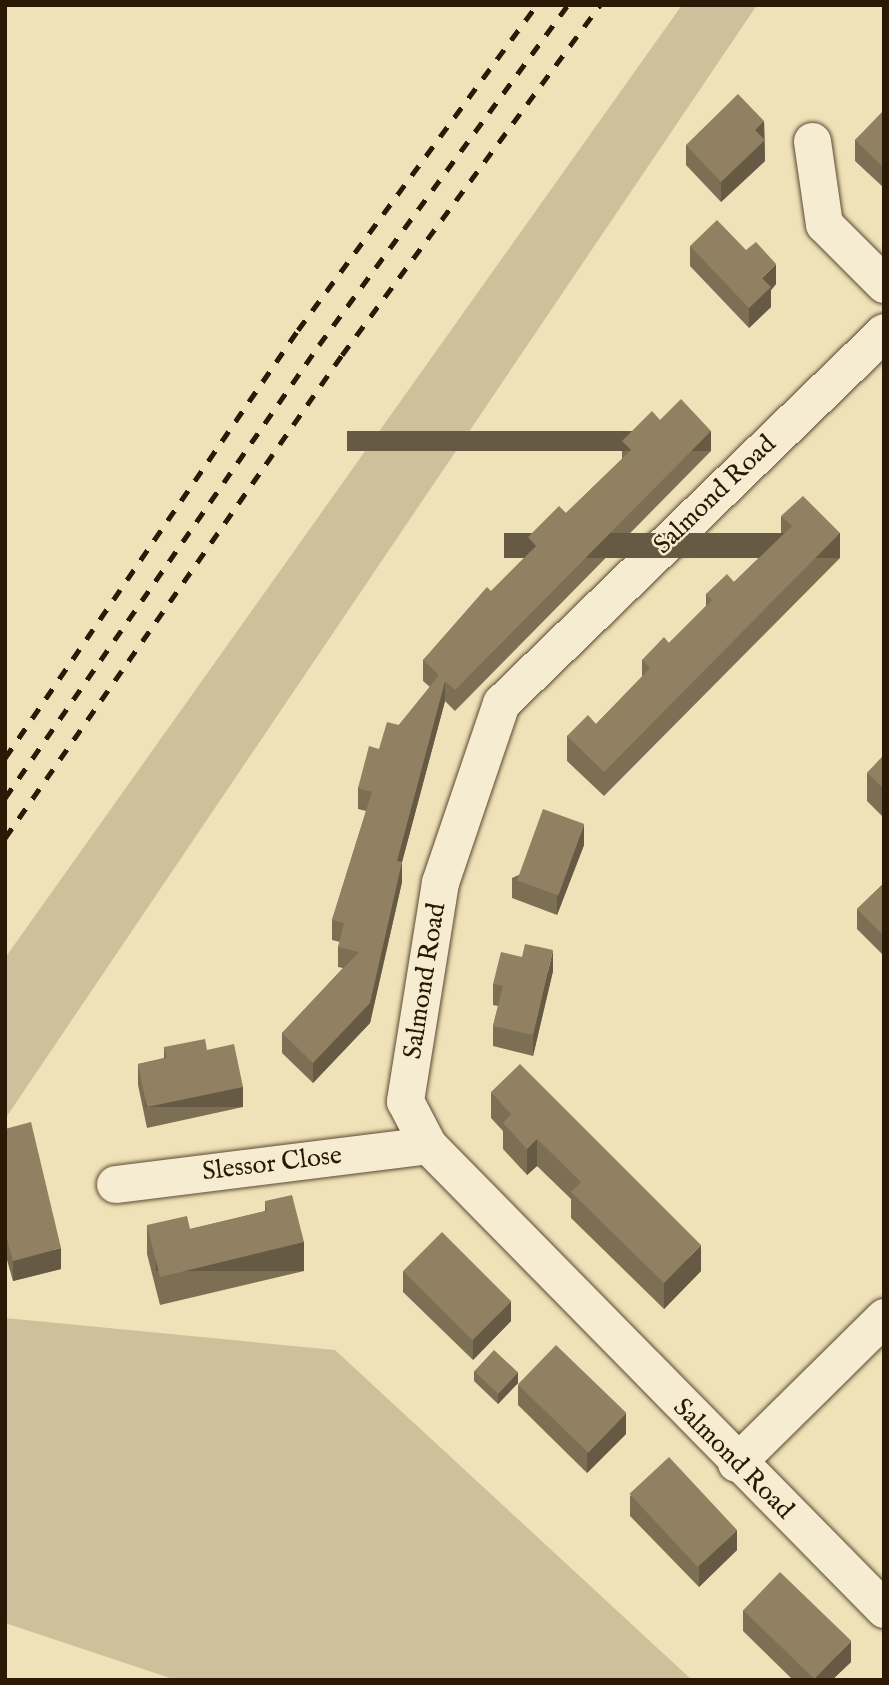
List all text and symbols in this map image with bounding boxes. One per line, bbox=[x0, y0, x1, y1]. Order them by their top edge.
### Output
street label: Salmond Road bbox=[647, 429, 783, 561]
street label: Salmond Road bbox=[397, 901, 453, 1061]
street label: Slessor Close bbox=[200, 1140, 344, 1188]
street label: Salmond Road bbox=[666, 1392, 800, 1526]

